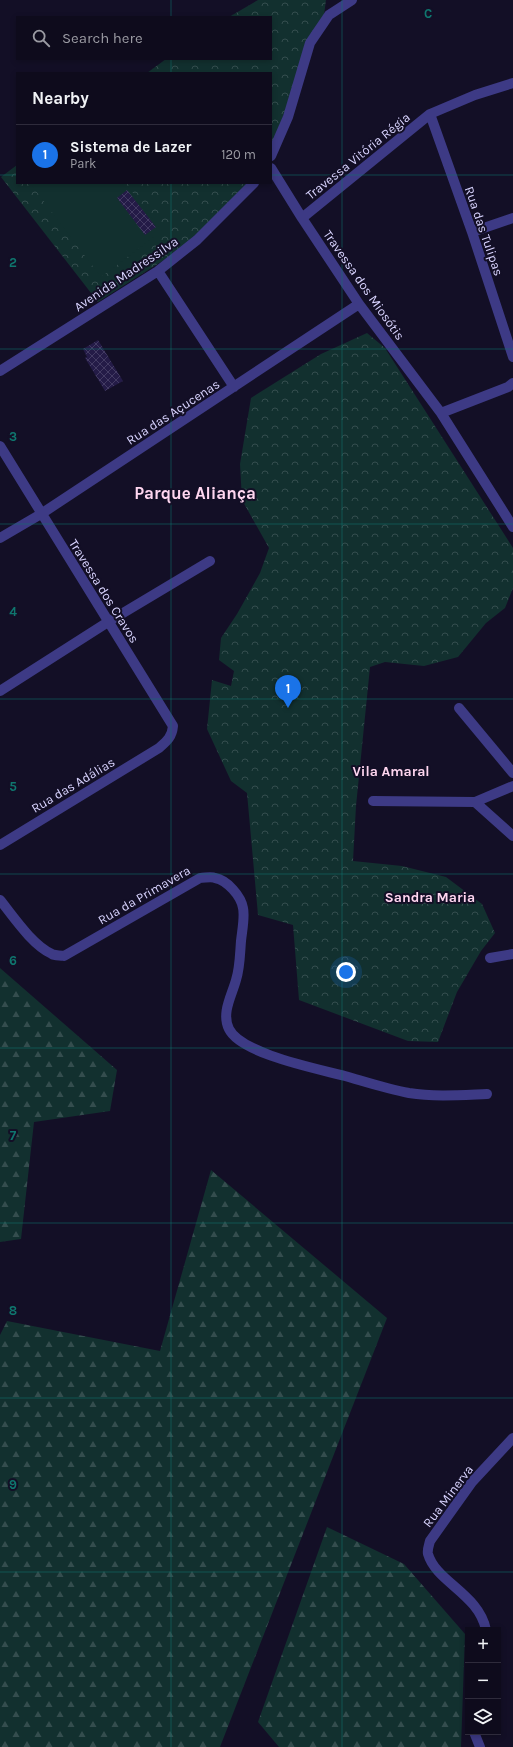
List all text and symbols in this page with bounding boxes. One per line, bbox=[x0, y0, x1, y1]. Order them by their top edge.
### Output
text: C bbox=[424, 6, 432, 21]
search box bbox=[16, 16, 272, 60]
icon: search bbox=[30, 27, 52, 49]
text: Search here bbox=[62, 29, 143, 47]
text: Nearby bbox=[32, 88, 89, 108]
street label: Travessa Vitória Régia bbox=[303, 109, 413, 203]
text: Sistema de Lazer bbox=[70, 138, 191, 156]
text: 1 bbox=[43, 147, 47, 162]
text: 120 m bbox=[221, 147, 256, 162]
text: Park bbox=[70, 156, 96, 171]
street label: Rua das Tulipas bbox=[462, 184, 506, 278]
street label: Travessa dos Miosótis bbox=[320, 227, 408, 343]
street label: Avenida Madressilva bbox=[71, 234, 181, 314]
text: 2 bbox=[9, 255, 17, 270]
street label: Rua das Açucenas bbox=[124, 376, 223, 448]
text: 3 bbox=[9, 429, 17, 444]
district label: Parque Aliança bbox=[134, 483, 256, 504]
street label: Travessa dos Cravos bbox=[66, 536, 142, 646]
text: 4 bbox=[9, 604, 17, 619]
pin: 1 bbox=[275, 675, 301, 708]
street label: Rua das Adálias bbox=[29, 754, 118, 816]
district label: Vila Amaral bbox=[352, 763, 430, 780]
text: 5 bbox=[9, 779, 17, 794]
street label: Rua da Primavera bbox=[95, 862, 193, 928]
district label: Sandra Maria bbox=[385, 889, 475, 906]
text: 6 bbox=[9, 953, 17, 968]
your location bbox=[336, 962, 356, 982]
text: 7 bbox=[10, 1128, 17, 1143]
text: 8 bbox=[9, 1303, 17, 1318]
street label: Rua Minerva bbox=[420, 1462, 476, 1530]
text: 9 bbox=[9, 1477, 17, 1492]
map controls bbox=[465, 1627, 501, 1735]
button: + bbox=[465, 1627, 501, 1663]
button: − bbox=[465, 1663, 501, 1699]
button: layers bbox=[465, 1699, 501, 1735]

